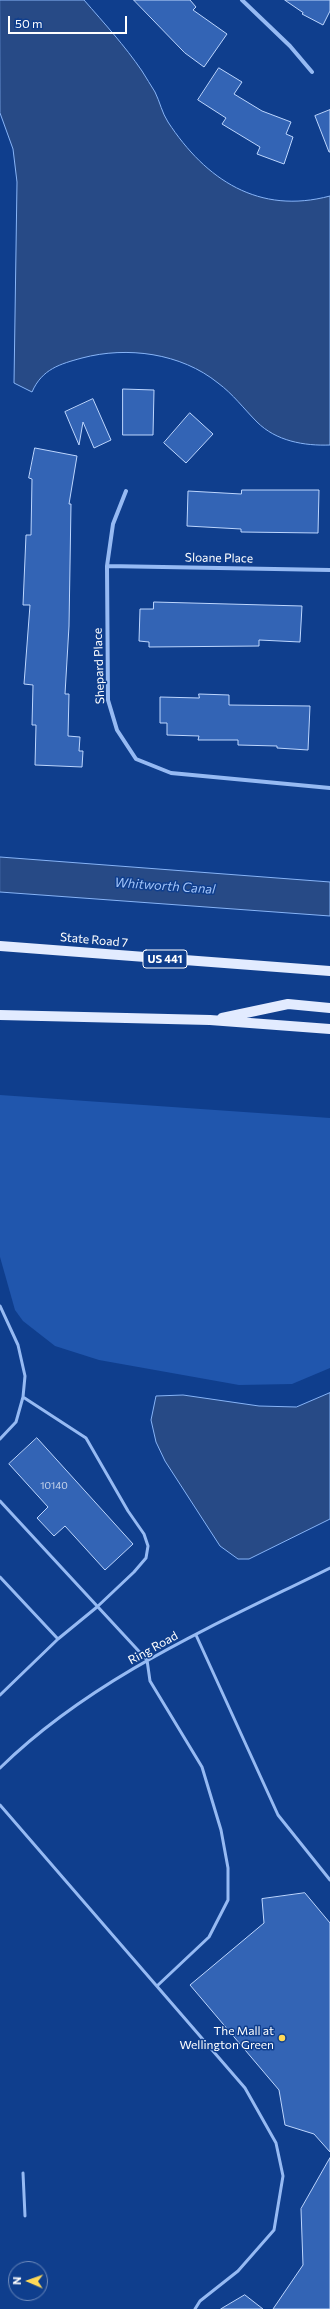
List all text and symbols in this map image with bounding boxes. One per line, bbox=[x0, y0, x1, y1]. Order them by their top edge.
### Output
scale bar bbox=[10, 8, 129, 34]
text: 50 m bbox=[15, 16, 43, 30]
street label: Sloane Place bbox=[185, 550, 253, 566]
street label: Shepard Place bbox=[90, 627, 108, 705]
water label: Whitworth Canal bbox=[114, 875, 216, 897]
street label: State Road 7 bbox=[59, 930, 129, 950]
road number: US 441 bbox=[143, 950, 187, 968]
house number: 10140 bbox=[40, 1480, 68, 1492]
street label: Ring Road bbox=[126, 1628, 180, 1668]
place label: The Mall at Wellington Green bbox=[180, 2024, 274, 2052]
marker: The Mall at Wellington Green bbox=[277, 2033, 287, 2043]
north arrow bbox=[8, 2261, 48, 2301]
text: N bbox=[10, 2276, 23, 2285]

